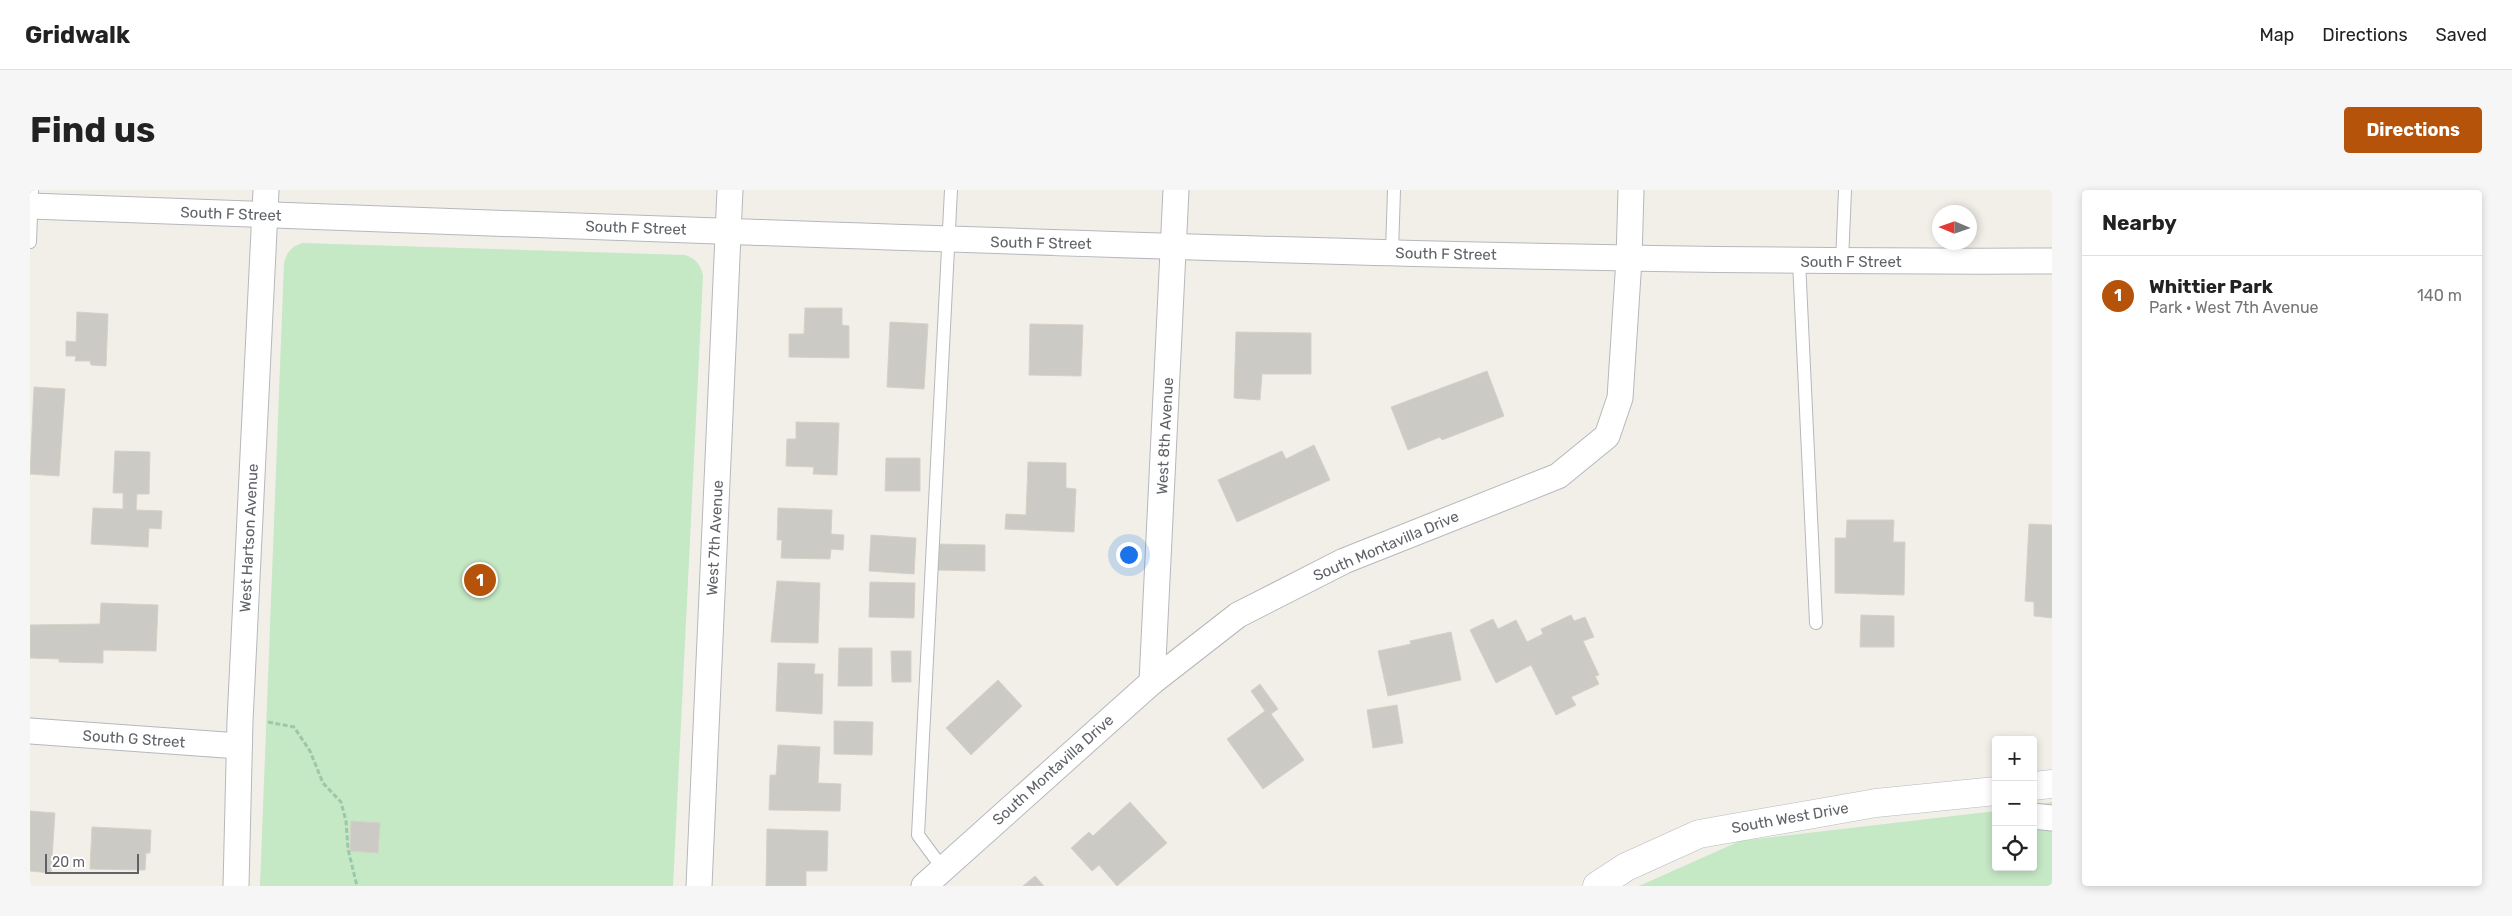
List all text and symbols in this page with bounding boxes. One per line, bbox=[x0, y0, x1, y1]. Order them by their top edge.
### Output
text: Gridwalk bbox=[25, 21, 130, 49]
text: Map bbox=[2259, 24, 2294, 46]
text: Directions bbox=[2322, 24, 2408, 46]
text: Saved bbox=[2436, 24, 2487, 46]
button: Directions bbox=[2344, 107, 2482, 153]
text: Find us bbox=[30, 109, 155, 151]
street label: South F Street bbox=[180, 203, 282, 225]
north arrow bbox=[1932, 205, 1977, 250]
text: Nearby bbox=[2102, 210, 2177, 235]
street label: South F Street bbox=[585, 217, 687, 239]
street label: South F Street bbox=[990, 233, 1092, 253]
street label: South F Street bbox=[1395, 244, 1497, 264]
street label: South F Street bbox=[1800, 253, 1902, 271]
text: Whittier Park bbox=[2149, 275, 2273, 298]
text: 1 bbox=[2114, 286, 2122, 305]
text: 140 m bbox=[2417, 286, 2462, 305]
text: Park · West 7th Avenue bbox=[2149, 298, 2319, 317]
street label: West 8th Avenue bbox=[1153, 377, 1177, 495]
street label: West Hartson Avenue bbox=[236, 463, 262, 613]
street label: West 7th Avenue bbox=[703, 480, 727, 596]
street label: South Montavilla Drive bbox=[1310, 507, 1462, 585]
your location bbox=[1116, 542, 1142, 568]
pin: 1 bbox=[464, 561, 496, 599]
street label: South Montavilla Drive bbox=[989, 711, 1117, 829]
street label: South G Street bbox=[82, 726, 186, 752]
map controls bbox=[1992, 736, 2037, 871]
button: + bbox=[1992, 736, 2037, 781]
button: − bbox=[1992, 781, 2037, 826]
street label: South West Drive bbox=[1730, 799, 1850, 837]
button: locate bbox=[1992, 826, 2037, 871]
scale bar bbox=[45, 851, 139, 874]
text: 20 m bbox=[52, 854, 85, 871]

